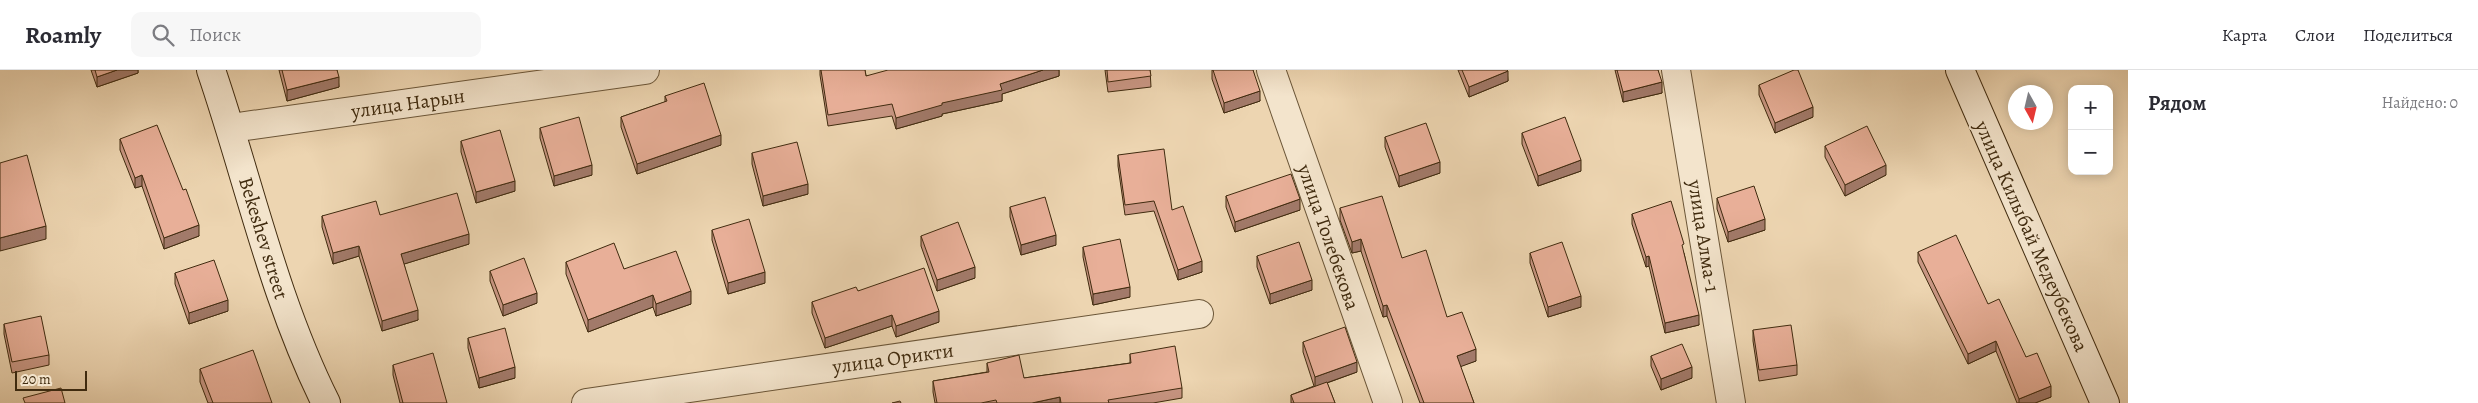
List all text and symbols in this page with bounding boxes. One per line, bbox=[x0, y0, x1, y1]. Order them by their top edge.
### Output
search box bbox=[131, 12, 481, 57]
text: Roamly bbox=[25, 19, 101, 51]
icon: search bbox=[149, 21, 177, 49]
text: Поиск bbox=[189, 22, 241, 48]
text: Карта bbox=[2222, 23, 2267, 47]
text: Слои bbox=[2295, 23, 2335, 47]
text: Поделиться bbox=[2363, 23, 2453, 47]
street label: улица Нарын bbox=[349, 82, 467, 125]
north arrow bbox=[2008, 85, 2053, 130]
map controls bbox=[2068, 85, 2113, 175]
button: + bbox=[2068, 85, 2113, 130]
text: Рядом bbox=[2148, 89, 2206, 117]
text: Найдено: 0 bbox=[2381, 92, 2458, 114]
street label: улица Килыбай Медеубекова bbox=[1968, 115, 2095, 357]
button: − bbox=[2068, 130, 2113, 175]
street label: улица Толебекова bbox=[1291, 160, 1366, 314]
street label: Bekeshev street bbox=[232, 174, 295, 303]
street label: улица Алма-1 bbox=[1681, 177, 1726, 294]
street label: улица Орикти bbox=[830, 337, 955, 380]
scale bar bbox=[15, 368, 88, 391]
text: 20 m bbox=[22, 370, 51, 389]

